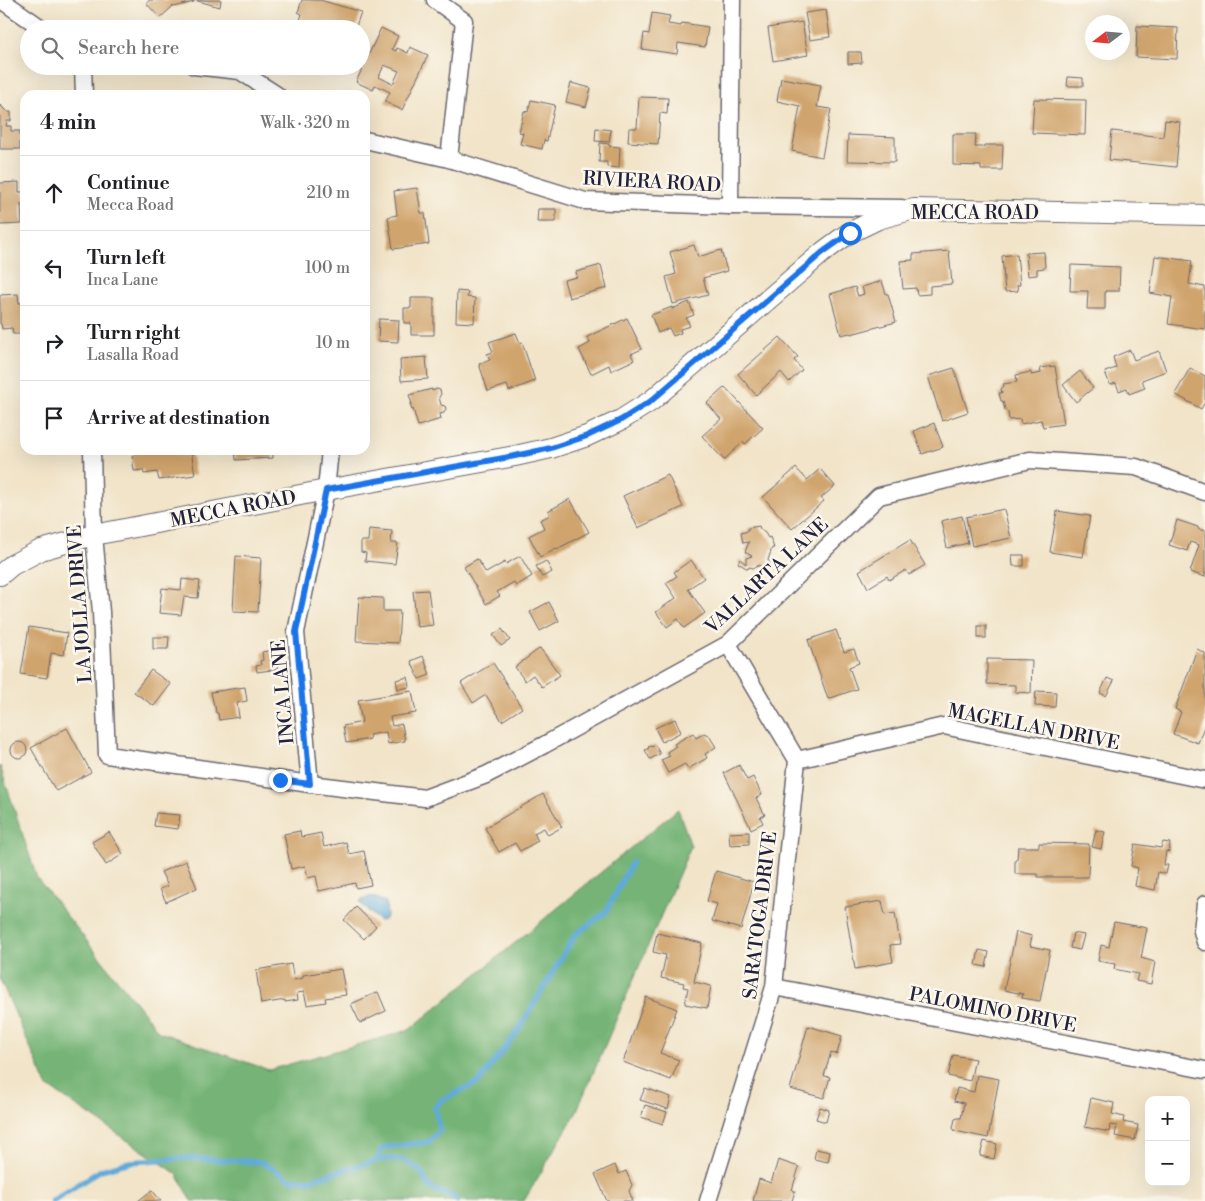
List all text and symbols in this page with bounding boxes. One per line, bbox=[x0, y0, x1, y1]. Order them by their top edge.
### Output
north arrow bbox=[1085, 15, 1130, 60]
search box bbox=[20, 20, 370, 75]
icon: search bbox=[38, 34, 66, 62]
text: Search here bbox=[78, 36, 179, 60]
text: 4 min bbox=[40, 110, 96, 136]
text: Walk · 320 m bbox=[260, 113, 350, 133]
street label: RIVIERA ROAD bbox=[582, 166, 722, 198]
text: Continue bbox=[87, 171, 170, 195]
icon: ahead bbox=[40, 179, 68, 207]
text: 210 m bbox=[306, 183, 350, 203]
text: Mecca Road bbox=[87, 195, 174, 215]
street label: MECCA ROAD bbox=[911, 201, 1039, 225]
route start bbox=[839, 222, 862, 245]
text: Turn left bbox=[87, 246, 166, 270]
icon: left bbox=[40, 254, 68, 282]
text: 100 m bbox=[305, 258, 350, 278]
text: Inca Lane bbox=[87, 270, 158, 290]
text: Turn right bbox=[87, 321, 180, 345]
icon: right bbox=[40, 329, 68, 357]
text: 10 m bbox=[316, 333, 350, 353]
text: Lasalla Road bbox=[87, 345, 179, 365]
icon: arrive bbox=[40, 404, 68, 432]
text: Arrive at destination bbox=[87, 406, 270, 430]
street label: MECCA ROAD bbox=[168, 485, 298, 533]
street label: VALLARTA LANE bbox=[699, 512, 833, 640]
street label: LA JOLLA DRIVE bbox=[63, 524, 97, 684]
street label: INCA LANE bbox=[266, 638, 300, 745]
street label: MAGELLAN DRIVE bbox=[946, 699, 1122, 755]
route end bbox=[269, 769, 292, 792]
street label: SARATOGA DRIVE bbox=[738, 830, 782, 1001]
street label: PALOMINO DRIVE bbox=[907, 982, 1079, 1038]
map controls bbox=[1145, 1096, 1190, 1186]
button: + bbox=[1145, 1096, 1190, 1141]
button: − bbox=[1145, 1141, 1190, 1186]

